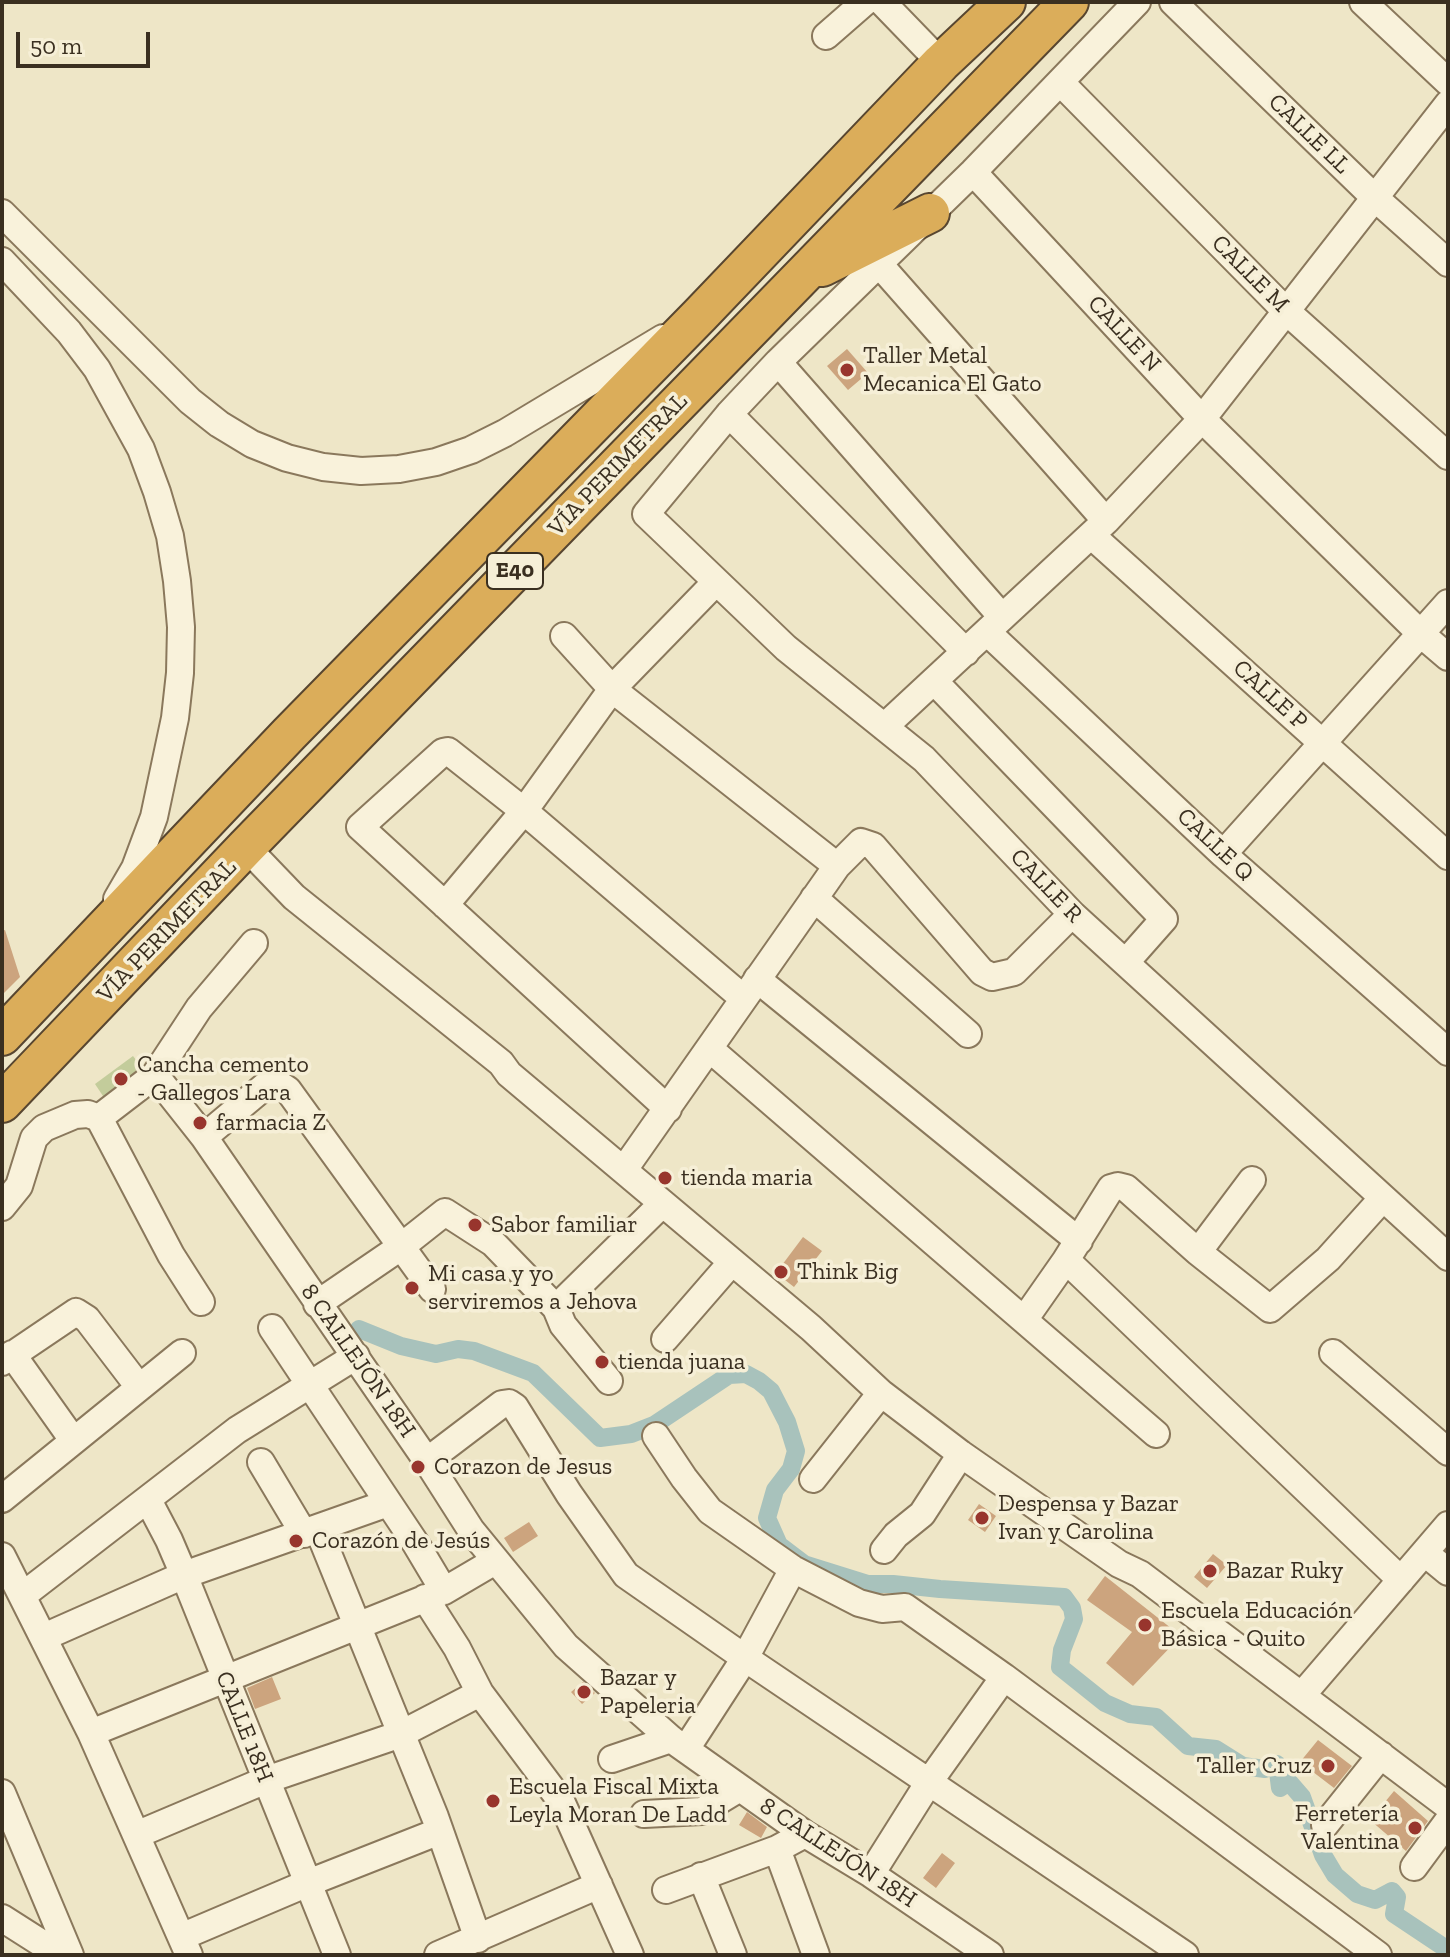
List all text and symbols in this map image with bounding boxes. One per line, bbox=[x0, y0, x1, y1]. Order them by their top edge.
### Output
scale bar bbox=[20, 16, 154, 66]
text: 50 m bbox=[30, 31, 82, 60]
street label: CALLE LL bbox=[1262, 88, 1356, 180]
street label: CALLE M bbox=[1205, 229, 1295, 319]
street label: CALLE N bbox=[1081, 290, 1167, 378]
place label: Taller Metal Mecanica El Gato bbox=[863, 342, 1042, 398]
marker: Taller Metal Mecanica El Gato bbox=[838, 361, 856, 379]
street label: VÍA PERIMETRAL bbox=[542, 387, 694, 543]
road number: E40 bbox=[487, 553, 543, 589]
street label: CALLE P bbox=[1227, 654, 1313, 736]
street label: CALLE Q bbox=[1171, 802, 1259, 888]
street label: CALLE R bbox=[1004, 843, 1088, 929]
street label: VÍA PERIMETRAL bbox=[91, 853, 243, 1009]
place label: Cancha cemento - Gallegos Lara bbox=[137, 1051, 309, 1107]
marker: Cancha cemento - Gallegos Lara bbox=[112, 1070, 130, 1088]
place label: farmacia Z bbox=[216, 1109, 326, 1137]
marker: farmacia Z bbox=[191, 1114, 209, 1132]
place label: tienda maria bbox=[681, 1164, 813, 1192]
marker: tienda maria bbox=[656, 1169, 674, 1187]
place label: Sabor familiar bbox=[491, 1211, 637, 1239]
marker: Sabor familiar bbox=[466, 1216, 484, 1234]
place label: Think Big bbox=[797, 1258, 898, 1286]
place label: Mi casa y yo serviremos a Jehova bbox=[428, 1260, 637, 1316]
marker: Think Big bbox=[772, 1263, 790, 1281]
street label: 8 CALLEJÓN 18H bbox=[294, 1279, 422, 1443]
marker: Mi casa y yo serviremos a Jehova bbox=[403, 1279, 421, 1297]
place label: tienda juana bbox=[618, 1348, 745, 1376]
marker: tienda juana bbox=[593, 1353, 611, 1371]
place label: Corazon de Jesus bbox=[434, 1453, 612, 1481]
marker: Corazon de Jesus bbox=[409, 1458, 427, 1476]
place label: Despensa y Bazar Ivan y Carolina bbox=[998, 1490, 1179, 1546]
marker: Despensa y Bazar Ivan y Carolina bbox=[973, 1509, 991, 1527]
place label: Corazón de Jesús bbox=[312, 1527, 490, 1555]
marker: Corazón de Jesús bbox=[287, 1532, 305, 1550]
place label: Bazar Ruky bbox=[1226, 1557, 1343, 1585]
marker: Bazar Ruky bbox=[1201, 1562, 1219, 1580]
place label: Escuela Educación Básica - Quito bbox=[1161, 1597, 1352, 1653]
marker: Escuela Educación Básica - Quito bbox=[1136, 1616, 1154, 1634]
place label: Bazar y Papeleria bbox=[600, 1664, 696, 1720]
street label: CALLE 18H bbox=[209, 1667, 279, 1787]
marker: Bazar y Papeleria bbox=[575, 1683, 593, 1701]
place label: Taller Cruz bbox=[1196, 1752, 1312, 1780]
marker: Taller Cruz bbox=[1319, 1757, 1337, 1775]
place label: Escuela Fiscal Mixta Leyla Moran De Ladd bbox=[509, 1773, 727, 1829]
marker: Escuela Fiscal Mixta Leyla Moran De Ladd bbox=[484, 1792, 502, 1810]
street label: 8 CALLEJÓN 18H bbox=[754, 1792, 922, 1914]
place label: Ferretería Valentina bbox=[1295, 1800, 1399, 1856]
marker: Ferretería Valentina bbox=[1406, 1819, 1424, 1837]

